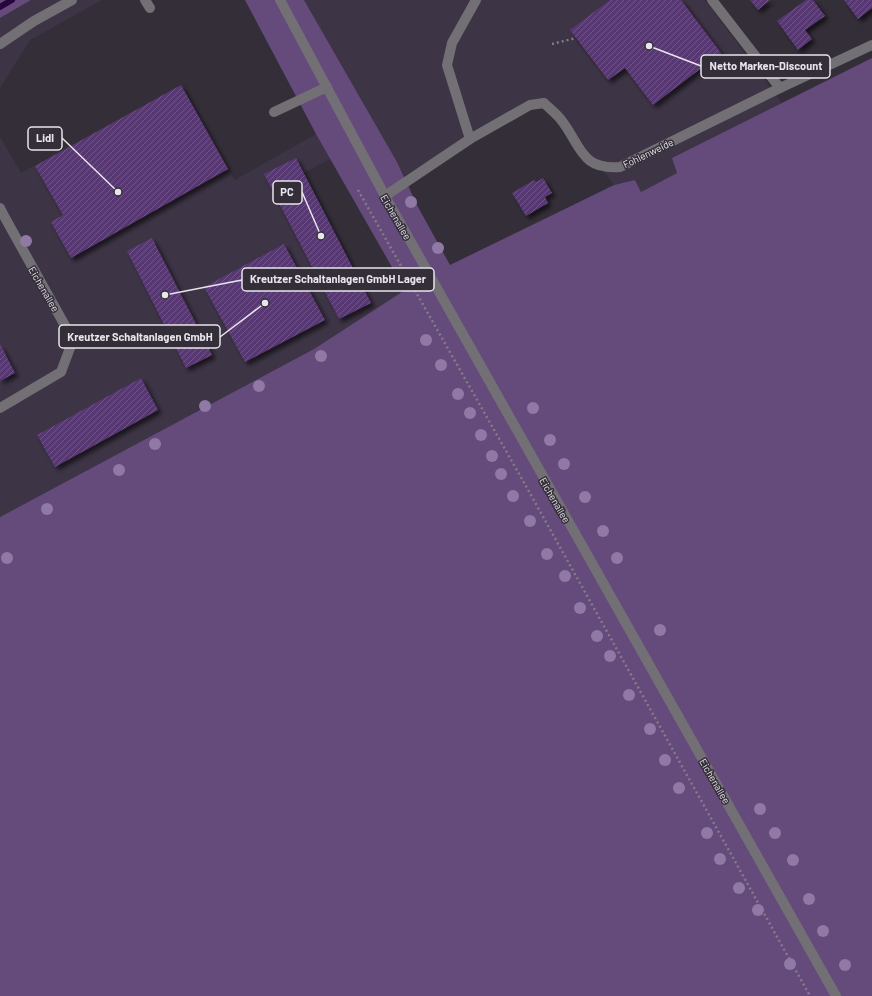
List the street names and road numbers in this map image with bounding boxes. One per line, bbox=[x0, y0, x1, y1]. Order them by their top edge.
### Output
street label: Fohlenweide bbox=[621, 136, 675, 170]
street label: Eichenallee bbox=[378, 192, 414, 242]
street label: Eichenallee bbox=[26, 264, 62, 314]
street label: Eichenallee bbox=[537, 475, 573, 525]
street label: Eichenallee bbox=[697, 756, 733, 806]

